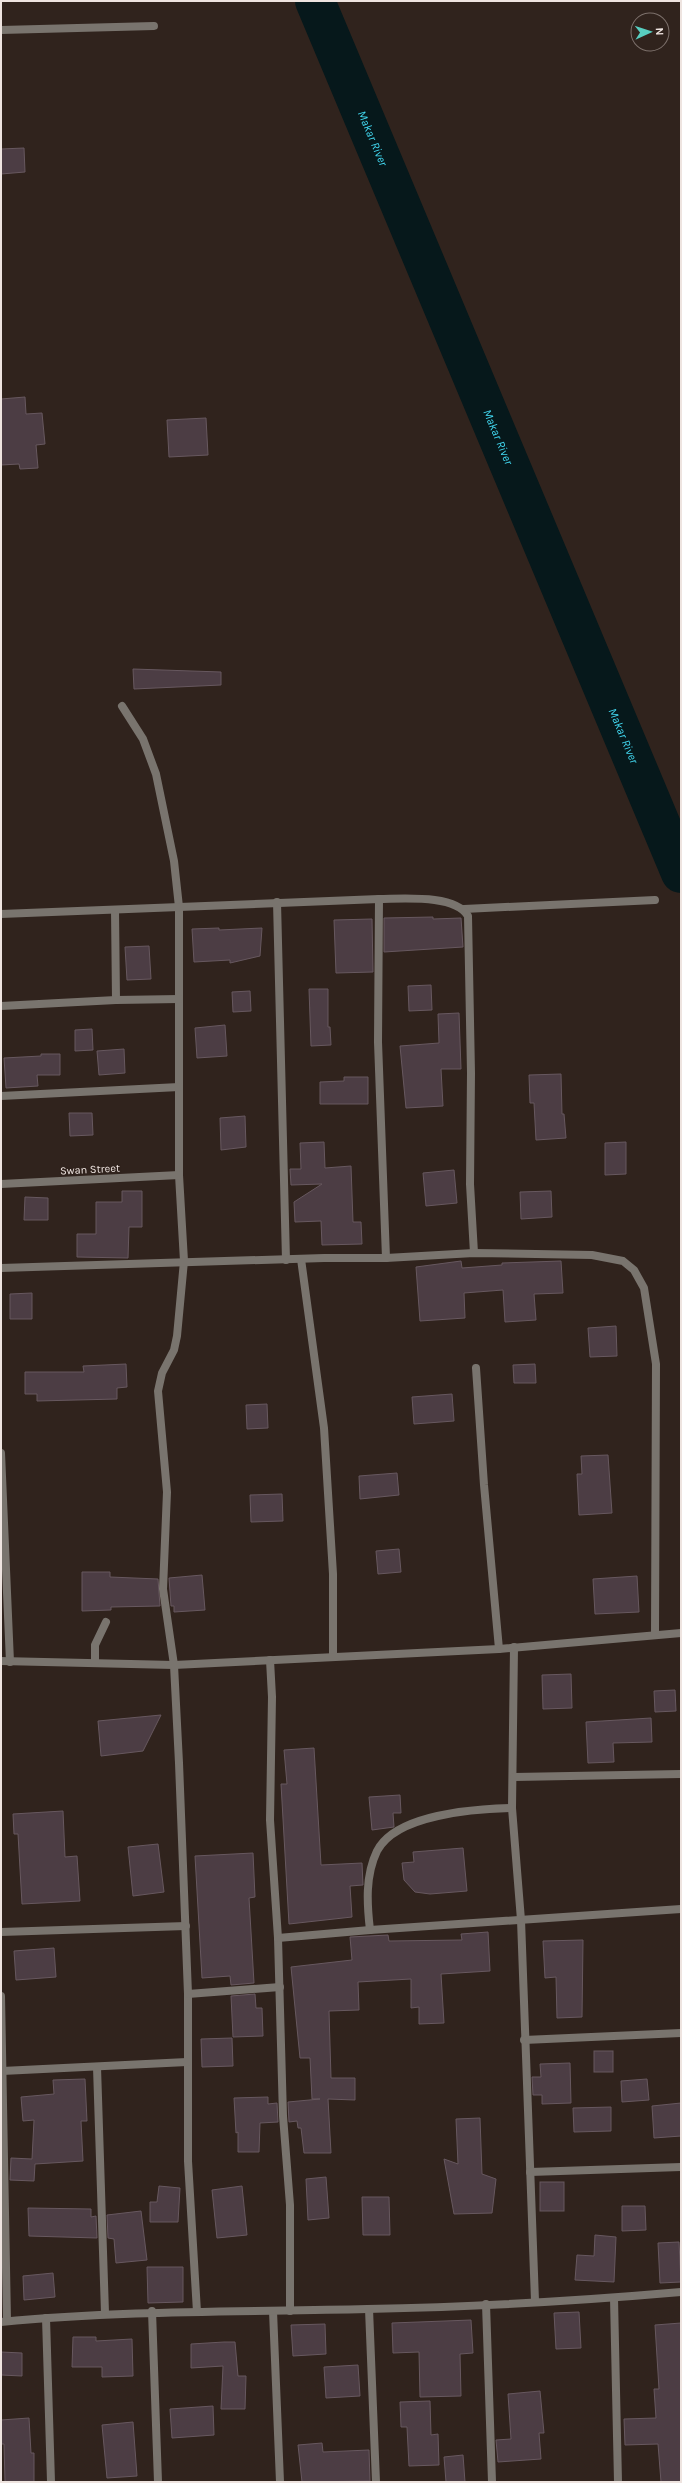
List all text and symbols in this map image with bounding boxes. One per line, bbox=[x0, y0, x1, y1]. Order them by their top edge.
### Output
north arrow bbox=[630, 12, 670, 52]
text: N bbox=[653, 27, 666, 36]
water label: Makar River bbox=[355, 108, 391, 169]
water label: Makar River bbox=[480, 407, 516, 468]
water label: Makar River bbox=[606, 706, 642, 767]
street label: Swan Street bbox=[60, 1161, 120, 1178]

